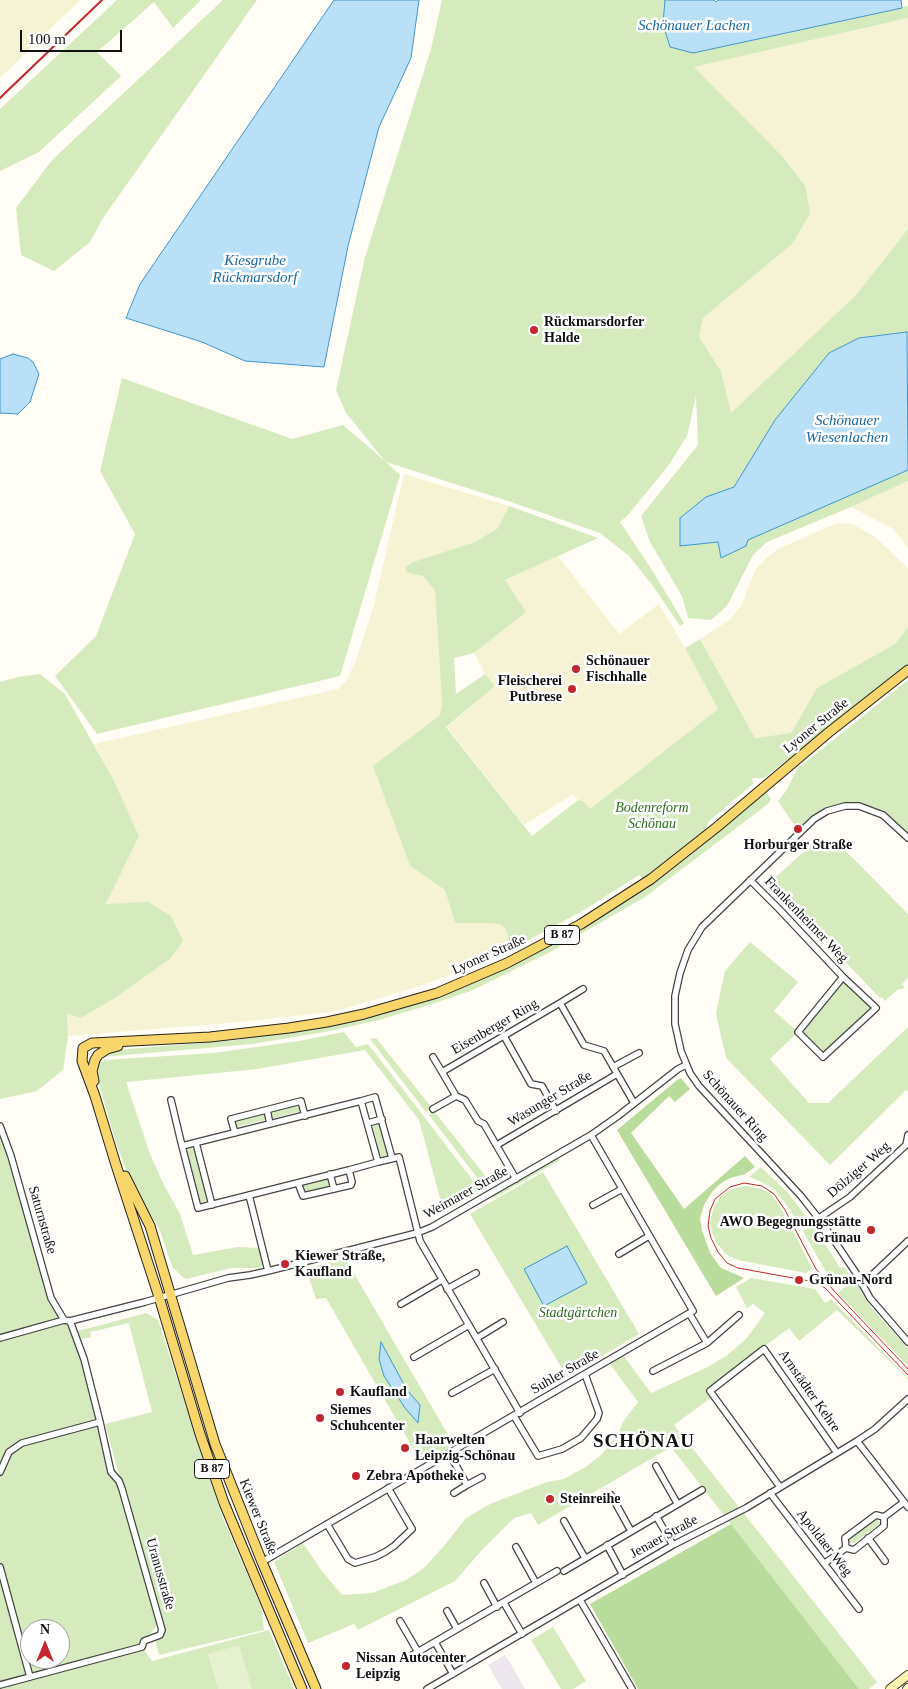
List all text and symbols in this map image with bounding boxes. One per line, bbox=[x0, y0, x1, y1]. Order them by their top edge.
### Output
water label: Schönauer Lachen bbox=[638, 17, 750, 35]
scale bar bbox=[22, 20, 125, 52]
text: 100 m bbox=[28, 31, 66, 47]
water label: Kiesgrube Rückmarsdorf bbox=[213, 252, 297, 287]
place label: Rückmarsdorfer Halde bbox=[544, 314, 644, 347]
marker: Rückmarsdorfer Halde bbox=[528, 324, 540, 336]
water label: Schönauer Wiesenlachen bbox=[806, 412, 888, 447]
place label: Schönauer Fischhalle bbox=[586, 653, 650, 686]
marker: Schönauer Fischhalle bbox=[570, 663, 582, 675]
place label: Fleischerei Putbrese bbox=[498, 673, 562, 706]
marker: Fleischerei Putbrese bbox=[566, 683, 578, 695]
street label: Lyoner Straße bbox=[780, 695, 852, 757]
park label: Bodenreform Schönau bbox=[615, 800, 689, 832]
marker: Horburger Straße bbox=[792, 823, 804, 835]
place label: Horburger Straße bbox=[744, 837, 852, 853]
street label: Frankenheimer Weg bbox=[761, 873, 851, 967]
road number: B 87 bbox=[544, 926, 580, 944]
street label: Lyoner Straße bbox=[450, 931, 528, 979]
street label: Eisenberger Ring bbox=[449, 995, 541, 1059]
street label: Wasunger Straße bbox=[505, 1067, 595, 1131]
street label: Schönauer Ring bbox=[699, 1067, 771, 1145]
street label: Dölziger Weg bbox=[824, 1138, 894, 1202]
street label: Weimarer Straße bbox=[421, 1163, 511, 1223]
street label: Saturnstraße bbox=[24, 1184, 60, 1256]
place label: AWO Begegnungsstätte Grünau bbox=[720, 1214, 861, 1246]
marker: AWO Begegnungsstätte Grünau bbox=[865, 1224, 877, 1236]
place label: Kiewer Straße, Kaufland bbox=[295, 1248, 385, 1280]
marker: Kiewer Straße, Kaufland bbox=[279, 1258, 291, 1270]
place label: Grünau-Nord bbox=[809, 1272, 892, 1288]
marker: Grünau-Nord bbox=[793, 1274, 805, 1286]
park label: Stadtgärtchen bbox=[539, 1305, 617, 1321]
street label: Suhler Straße bbox=[528, 1346, 602, 1398]
street label: Arnstädter Kehre bbox=[774, 1347, 844, 1435]
place label: Kaufland bbox=[350, 1384, 407, 1400]
marker: Kaufland bbox=[334, 1386, 346, 1398]
place label: Siemes Schuhcenter bbox=[330, 1402, 405, 1434]
marker: Siemes Schuhcenter bbox=[314, 1412, 326, 1424]
district label: SCHÖNAU bbox=[592, 1431, 696, 1453]
place label: Haarwelten Leipzig-Schönau bbox=[415, 1432, 515, 1464]
marker: Haarwelten Leipzig-Schönau bbox=[399, 1442, 411, 1454]
road number: B 87 bbox=[194, 1460, 230, 1478]
place label: Zebra Apotheke bbox=[366, 1468, 464, 1484]
marker: Zebra Apotheke bbox=[350, 1470, 362, 1482]
street label: Kiewer Straße bbox=[235, 1477, 281, 1557]
place label: Steinreihe bbox=[560, 1491, 620, 1507]
marker: Steinreihe bbox=[544, 1493, 556, 1505]
street label: Apoldaer Weg bbox=[792, 1506, 856, 1580]
street label: Jenaer Straße bbox=[627, 1511, 701, 1563]
street label: Uranusstraße bbox=[142, 1536, 178, 1612]
north arrow bbox=[20, 1619, 70, 1669]
text: N bbox=[40, 1622, 50, 1637]
place label: Nissan Autocenter Leipzig bbox=[356, 1650, 466, 1682]
marker: Nissan Autocenter Leipzig bbox=[340, 1660, 352, 1672]

